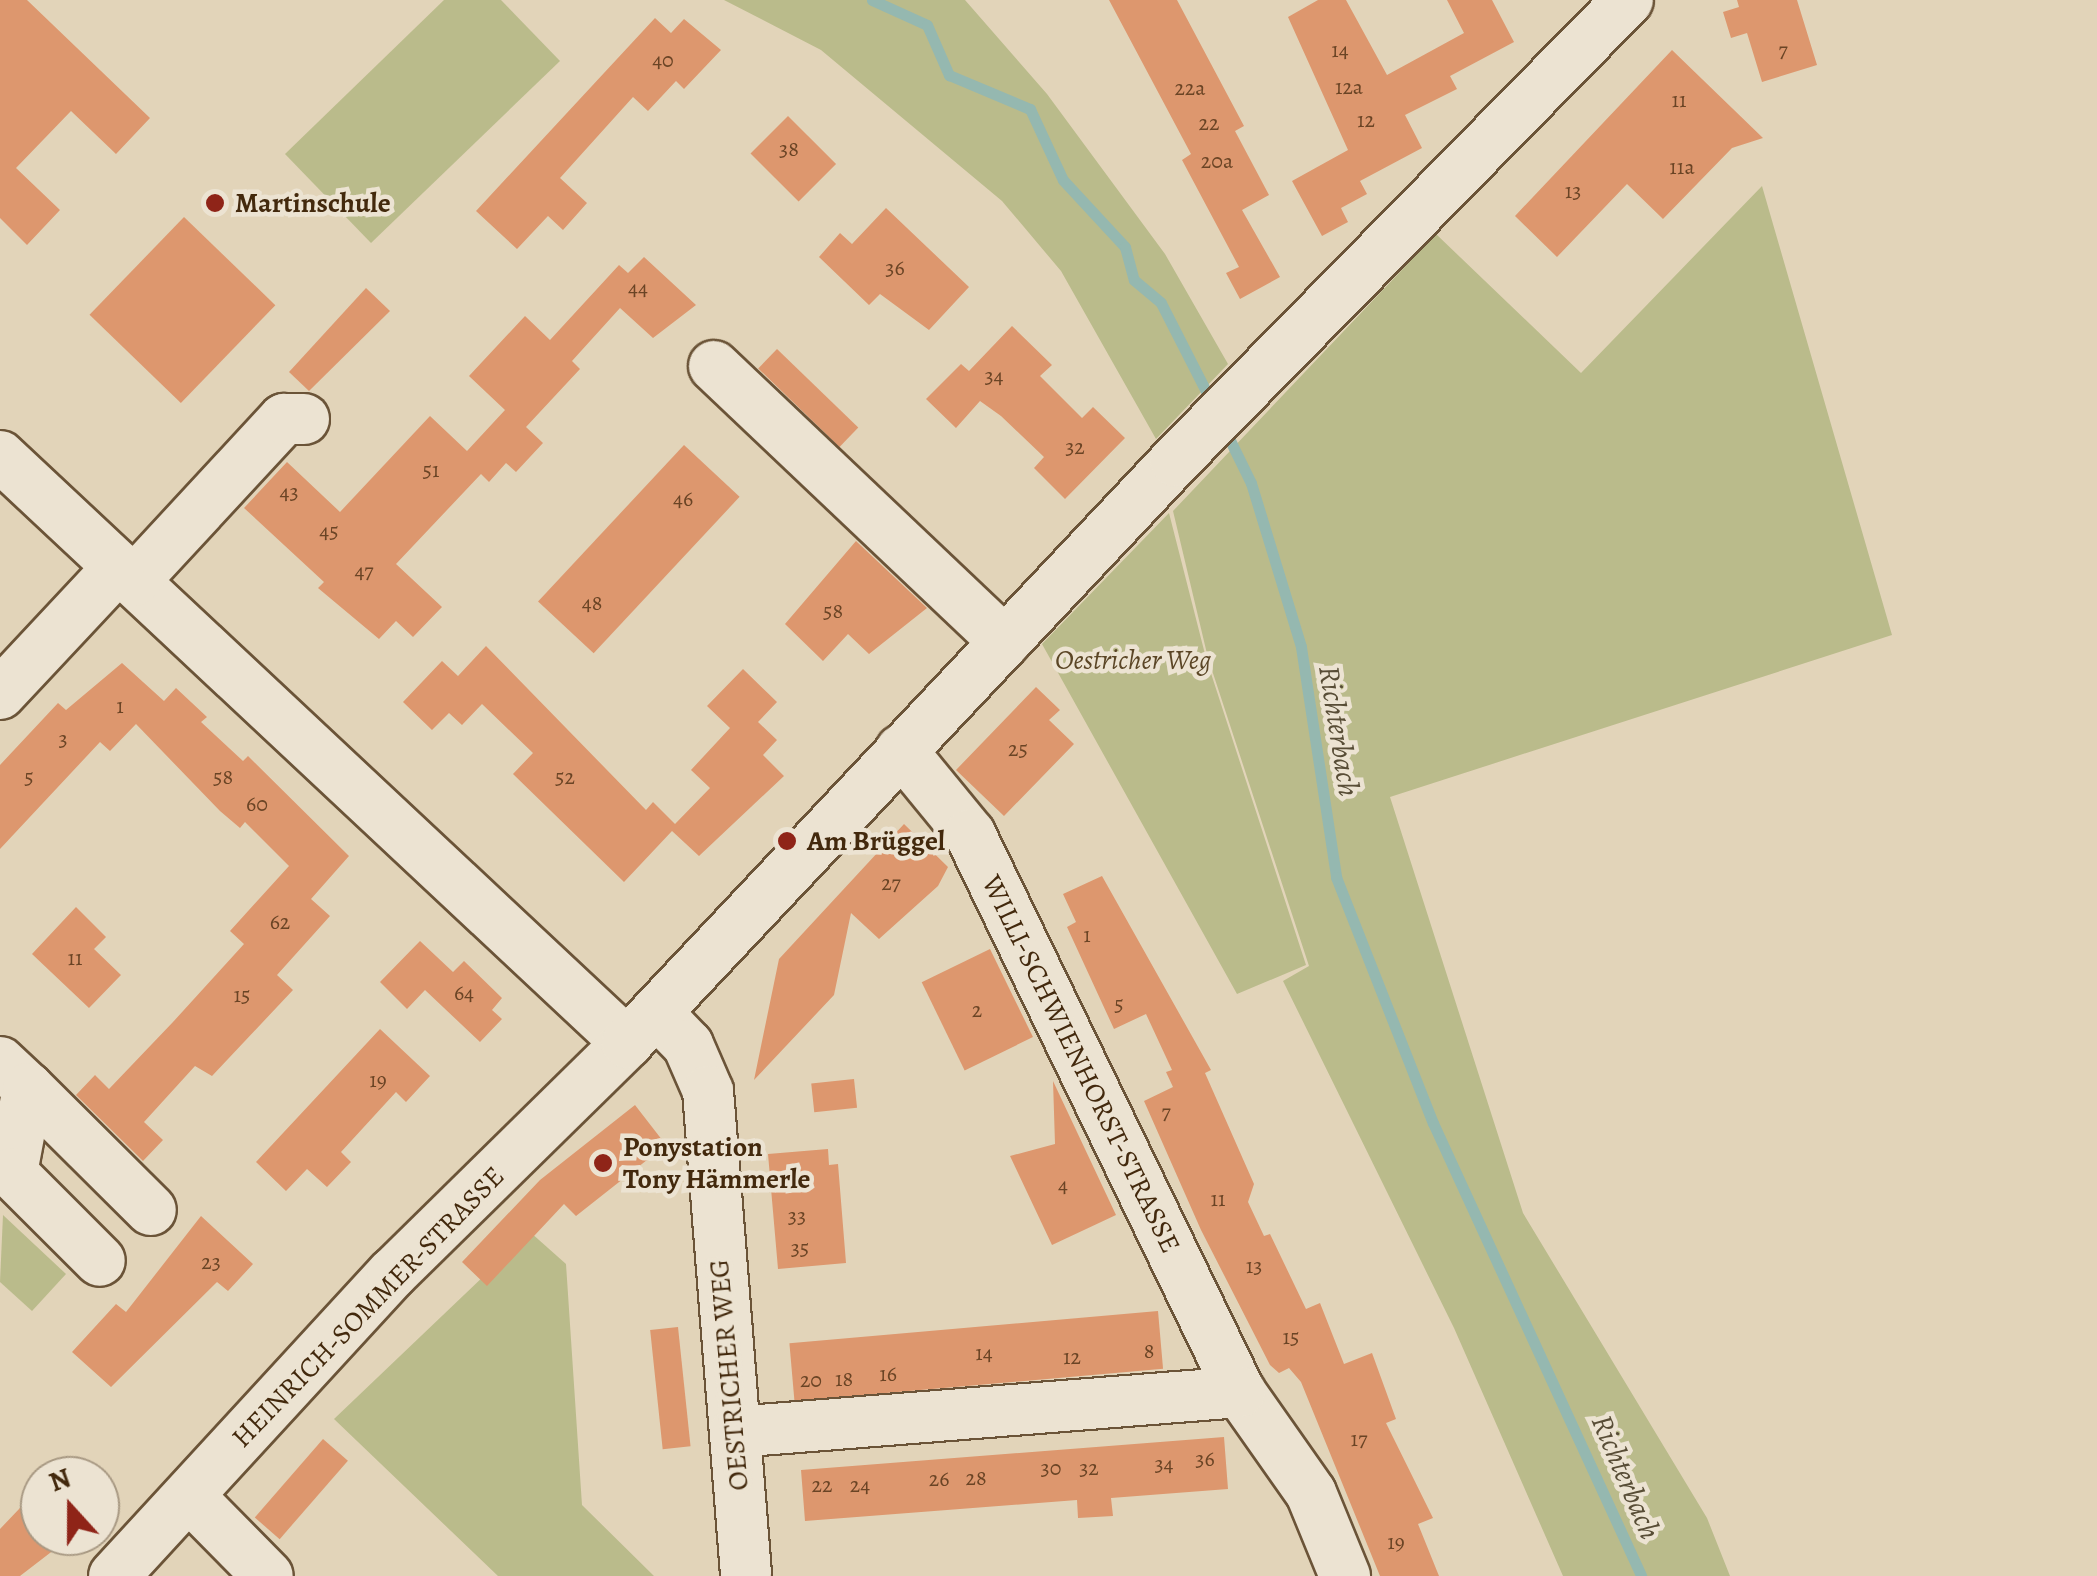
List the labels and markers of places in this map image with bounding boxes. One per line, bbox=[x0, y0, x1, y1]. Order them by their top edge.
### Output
place label: Martinschule bbox=[235, 186, 391, 220]
marker: Martinschule bbox=[204, 192, 226, 214]
place label: Am Brüggel bbox=[807, 824, 945, 858]
marker: Am Brüggel bbox=[776, 830, 798, 852]
place label: Ponystation Tony Hämmerle bbox=[623, 1130, 811, 1196]
marker: Ponystation Tony Hämmerle bbox=[592, 1152, 614, 1174]

